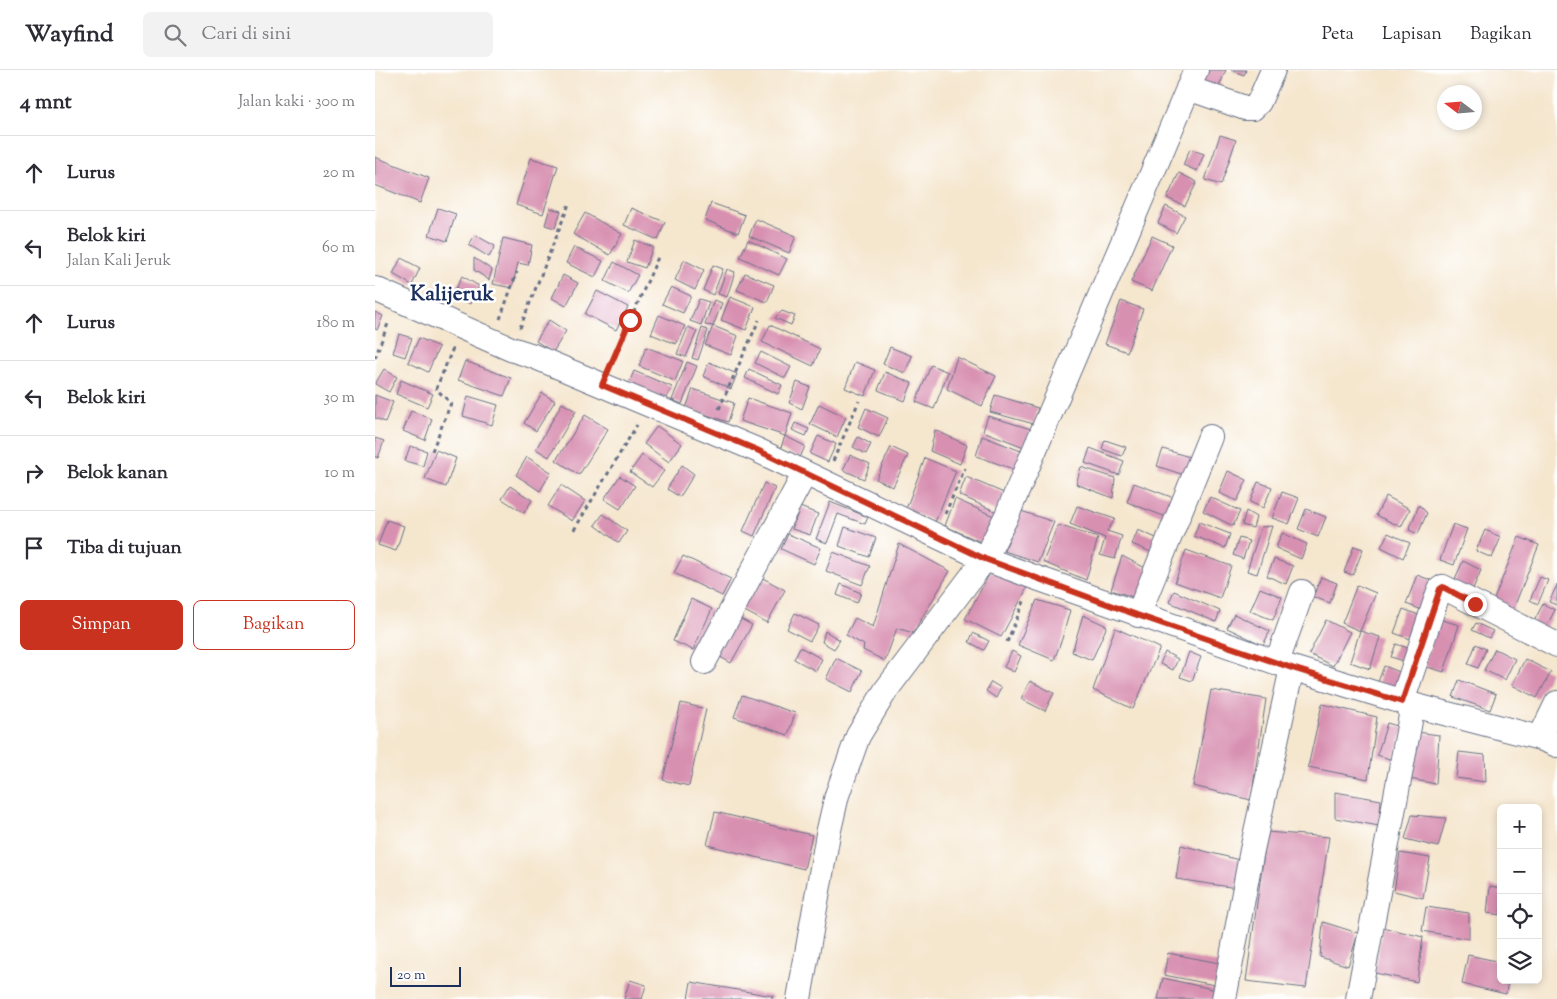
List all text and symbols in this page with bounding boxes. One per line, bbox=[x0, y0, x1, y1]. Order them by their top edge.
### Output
search box bbox=[143, 12, 493, 57]
text: Wayfind bbox=[25, 18, 113, 52]
icon: search bbox=[161, 21, 189, 49]
text: Cari di sini bbox=[201, 21, 291, 48]
text: Peta bbox=[1322, 22, 1354, 48]
text: Lapisan bbox=[1382, 22, 1442, 48]
text: Bagikan bbox=[1470, 22, 1532, 48]
north arrow bbox=[1437, 85, 1482, 130]
text: 4 mnt bbox=[20, 88, 72, 118]
text: Jalan kaki · 300 m bbox=[238, 91, 355, 114]
icon: ahead bbox=[20, 159, 48, 187]
text: Lurus bbox=[67, 160, 115, 187]
text: 20 m bbox=[322, 162, 355, 185]
text: Belok kiri bbox=[67, 223, 146, 250]
icon: left bbox=[20, 234, 48, 262]
text: 60 m bbox=[322, 237, 355, 260]
text: Jalan Kali Jeruk bbox=[67, 250, 171, 273]
district label: Kalijeruk bbox=[410, 280, 494, 310]
icon: ahead bbox=[20, 309, 48, 337]
route start bbox=[619, 309, 642, 332]
text: Lurus bbox=[67, 310, 115, 337]
text: 180 m bbox=[316, 312, 355, 335]
icon: left bbox=[20, 384, 48, 412]
text: Belok kiri bbox=[67, 385, 146, 412]
text: 30 m bbox=[324, 387, 355, 410]
icon: right bbox=[20, 459, 48, 487]
text: Belok kanan bbox=[67, 460, 168, 487]
text: 10 m bbox=[325, 462, 355, 485]
icon: arrive bbox=[20, 534, 48, 562]
text: Tiba di tujuan bbox=[67, 535, 182, 562]
route end bbox=[1464, 593, 1487, 616]
button: Simpan bbox=[20, 600, 183, 650]
button: Bagikan bbox=[193, 600, 355, 650]
map controls bbox=[1497, 804, 1542, 984]
button: + bbox=[1497, 804, 1542, 849]
button: − bbox=[1497, 849, 1542, 894]
button: locate bbox=[1497, 894, 1542, 939]
button: layers bbox=[1497, 939, 1542, 984]
scale bar bbox=[390, 964, 461, 987]
text: 20 m bbox=[397, 966, 426, 986]

